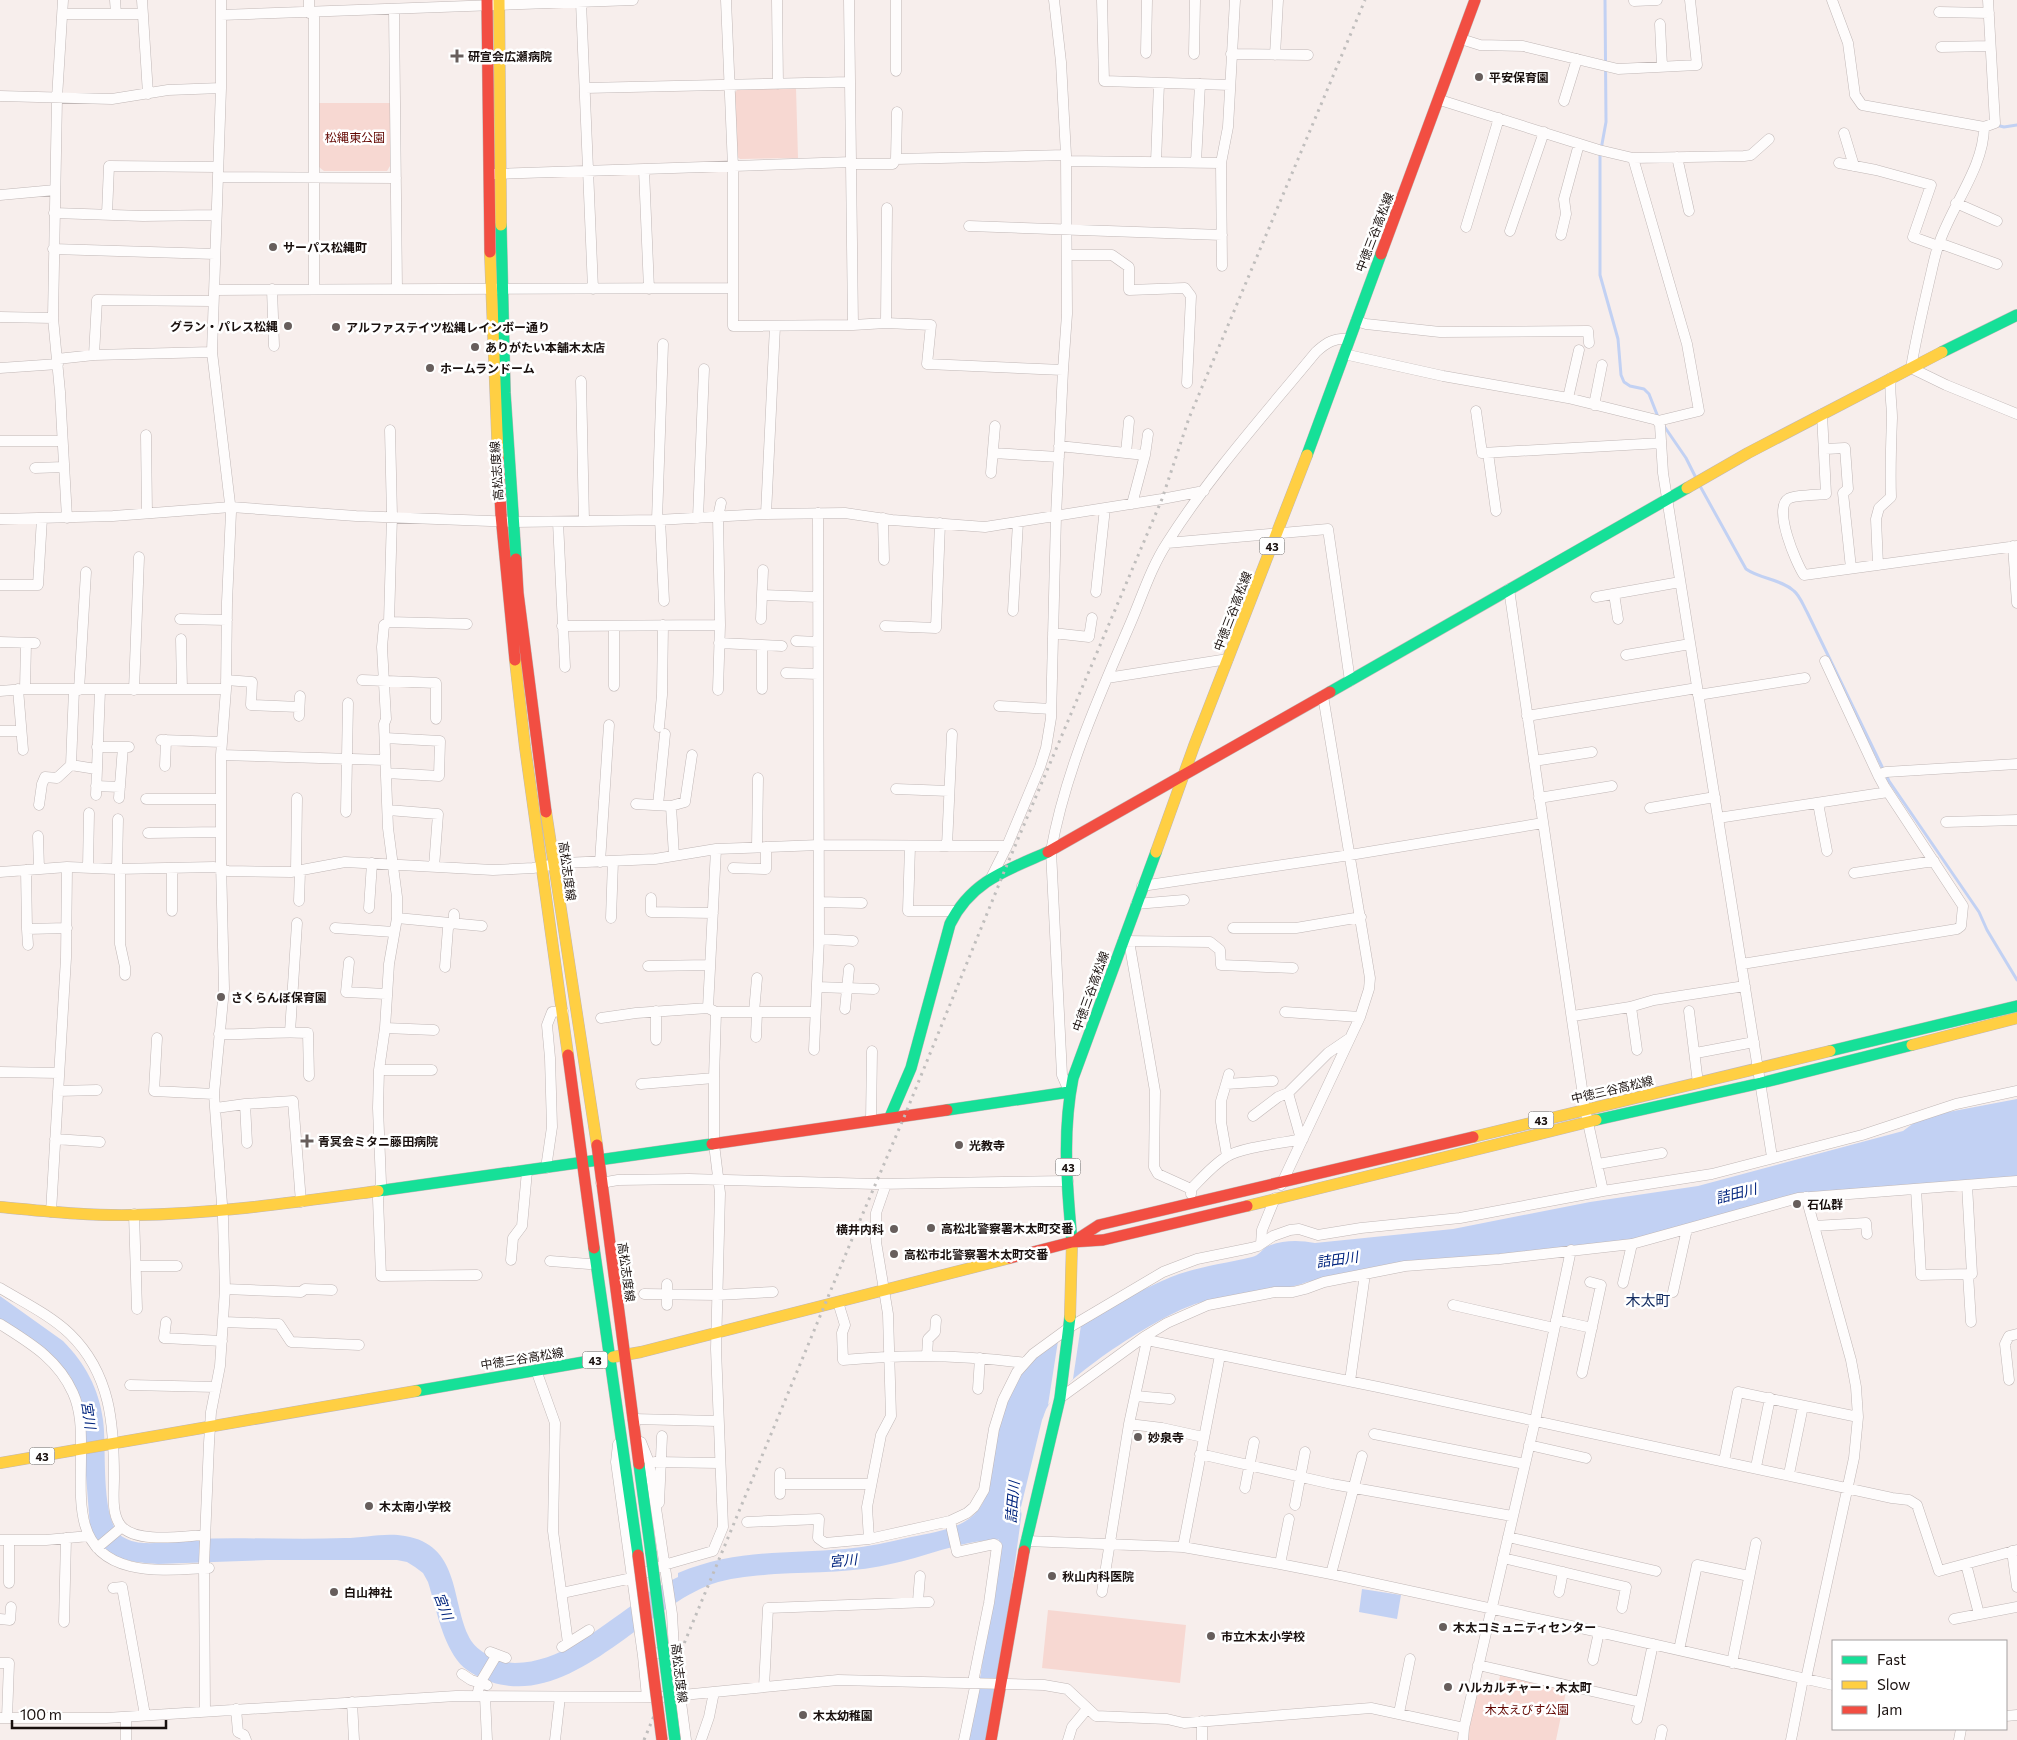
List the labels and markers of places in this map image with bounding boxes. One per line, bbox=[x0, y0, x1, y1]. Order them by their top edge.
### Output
marker: 研宣会広瀬病院 bbox=[450, 49, 464, 63]
place label: 研宣会広瀬病院 bbox=[468, 49, 552, 63]
place label: 平安保育園 bbox=[1489, 70, 1549, 84]
marker: 平安保育園 bbox=[1473, 71, 1485, 83]
place label: サーパス松縄町 bbox=[283, 240, 367, 254]
marker: サーパス松縄町 bbox=[267, 241, 279, 253]
place label: グラン・パレス松縄 bbox=[170, 319, 278, 333]
marker: グラン・パレス松縄 bbox=[282, 320, 294, 332]
place label: アルファステイツ松縄レインボー通り bbox=[346, 320, 550, 334]
marker: アルファステイツ松縄レインボー通り bbox=[330, 321, 342, 333]
place label: ありがたい本舗木太店 bbox=[485, 340, 605, 354]
marker: ありがたい本舗木太店 bbox=[469, 341, 481, 353]
place label: ホームランドーム bbox=[440, 361, 535, 375]
marker: ホームランドーム bbox=[424, 362, 436, 374]
place label: さくらんぼ保育園 bbox=[231, 990, 327, 1004]
marker: さくらんぼ保育園 bbox=[215, 991, 227, 1003]
marker: 青冥会ミタニ藤田病院 bbox=[300, 1134, 314, 1148]
place label: 青冥会ミタニ藤田病院 bbox=[318, 1134, 438, 1148]
place label: 光教寺 bbox=[969, 1138, 1005, 1152]
marker: 光教寺 bbox=[953, 1139, 965, 1151]
place label: 石仏群 bbox=[1807, 1197, 1843, 1211]
marker: 石仏群 bbox=[1791, 1198, 1803, 1210]
place label: 高松北警察署木太町交番 bbox=[941, 1221, 1074, 1235]
place label: 横井内科 bbox=[836, 1222, 884, 1236]
marker: 高松北警察署木太町交番 bbox=[925, 1222, 937, 1234]
marker: 横井内科 bbox=[888, 1223, 900, 1235]
place label: 高松市北警察署木太町交番 bbox=[904, 1247, 1049, 1261]
marker: 高松市北警察署木太町交番 bbox=[888, 1248, 900, 1260]
place label: 妙泉寺 bbox=[1148, 1430, 1184, 1444]
marker: 妙泉寺 bbox=[1132, 1431, 1144, 1443]
place label: 木太南小学校 bbox=[379, 1499, 451, 1513]
marker: 木太南小学校 bbox=[363, 1500, 375, 1512]
place label: 秋山内科医院 bbox=[1062, 1569, 1134, 1583]
marker: 秋山内科医院 bbox=[1046, 1570, 1058, 1582]
place label: 白山神社 bbox=[344, 1585, 392, 1599]
marker: 白山神社 bbox=[328, 1586, 340, 1598]
place label: 木太コミュニティセンター bbox=[1453, 1620, 1596, 1634]
marker: 木太コミュニティセンター bbox=[1437, 1621, 1449, 1633]
place label: 市立木太小学校 bbox=[1221, 1629, 1305, 1643]
marker: 市立木太小学校 bbox=[1205, 1630, 1217, 1642]
place label: ハルカルチャー・ 木太町 bbox=[1458, 1680, 1592, 1694]
marker: ハルカルチャー・ 木太町 bbox=[1442, 1681, 1454, 1693]
place label: 木太幼稚園 bbox=[813, 1708, 873, 1722]
marker: 木太幼稚園 bbox=[797, 1709, 809, 1721]

